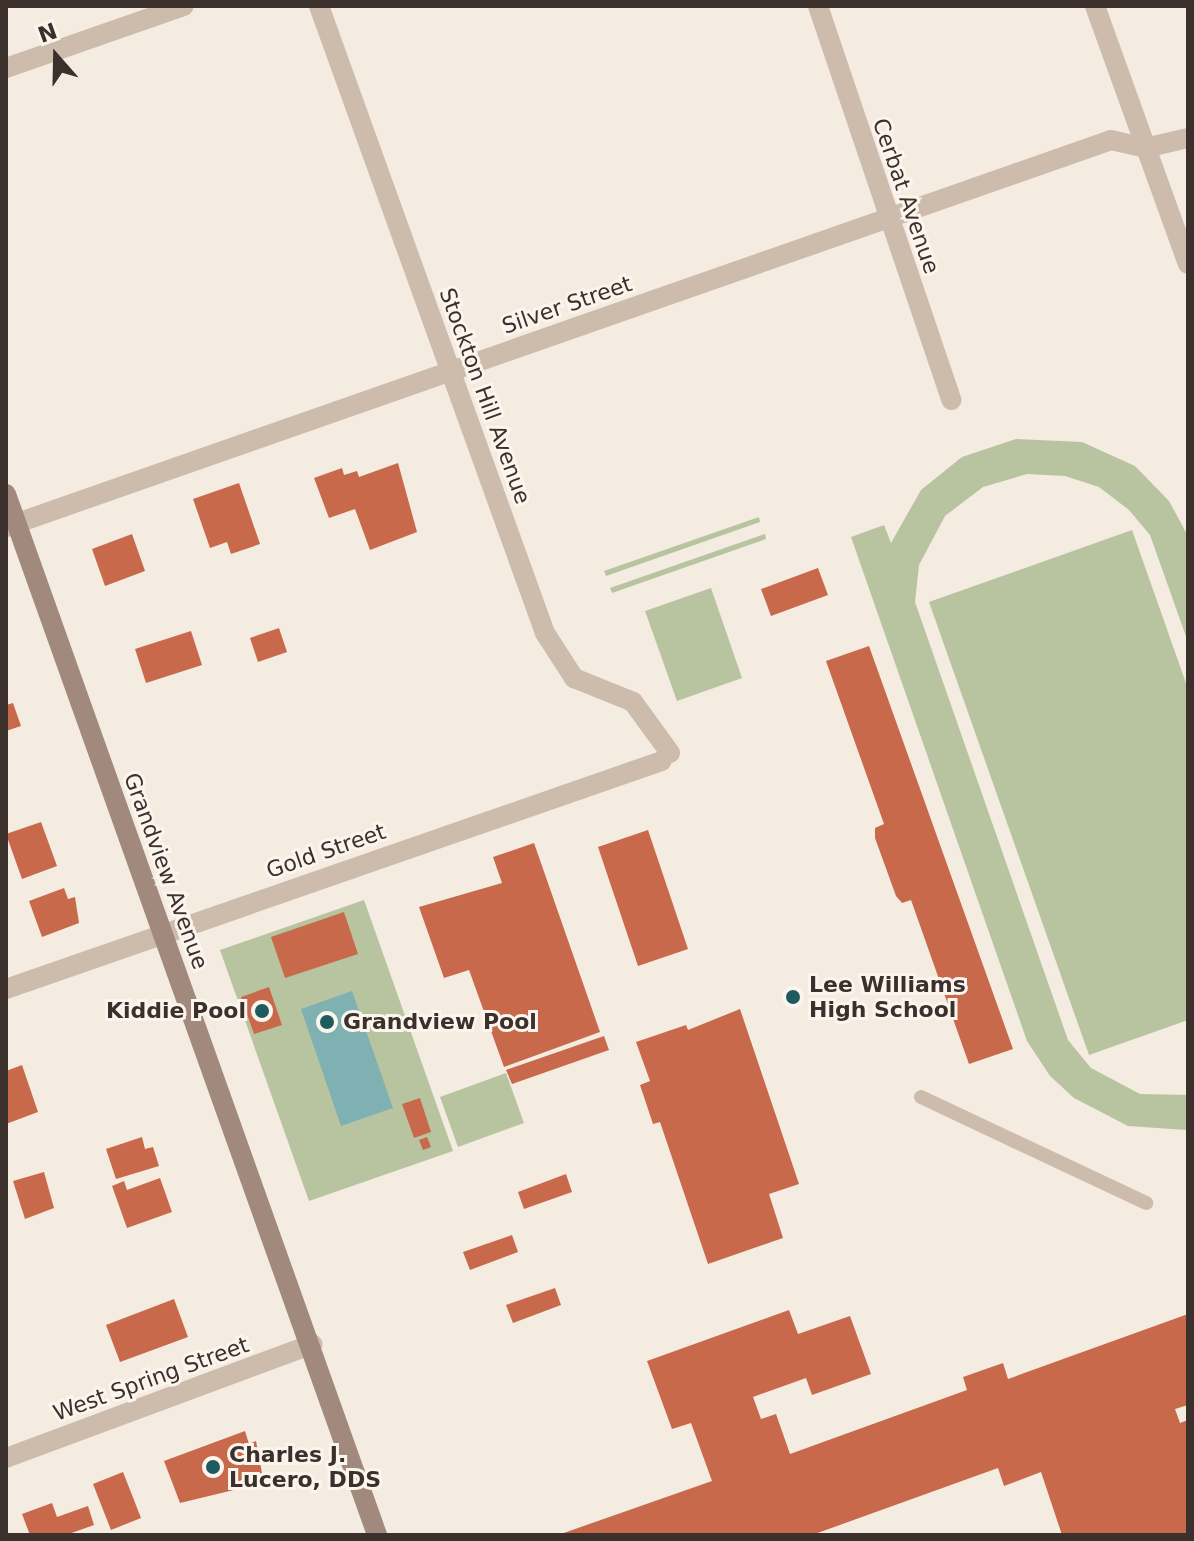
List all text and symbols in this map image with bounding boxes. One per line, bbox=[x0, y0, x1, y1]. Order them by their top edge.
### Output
north arrow bbox=[16, 16, 96, 96]
text: N bbox=[35, 18, 61, 48]
street label: Cerbat Avenue bbox=[867, 115, 945, 277]
street label: Silver Street bbox=[499, 270, 635, 340]
street label: Stockton Hill Avenue bbox=[434, 285, 536, 507]
street label: Grandview Avenue bbox=[118, 769, 214, 973]
street label: Gold Street bbox=[263, 818, 389, 884]
place label: Lee Williams High School bbox=[809, 971, 966, 1022]
marker: Lee Williams High School bbox=[784, 988, 802, 1006]
place label: Kiddie Pool bbox=[106, 998, 246, 1024]
marker: Kiddie Pool bbox=[253, 1002, 271, 1020]
place label: Grandview Pool bbox=[343, 1009, 537, 1035]
marker: Grandview Pool bbox=[318, 1013, 336, 1031]
street label: West Spring Street bbox=[50, 1331, 252, 1427]
place label: Charles J. Lucero, DDS bbox=[229, 1441, 381, 1492]
marker: Charles J. Lucero, DDS bbox=[204, 1458, 222, 1476]

